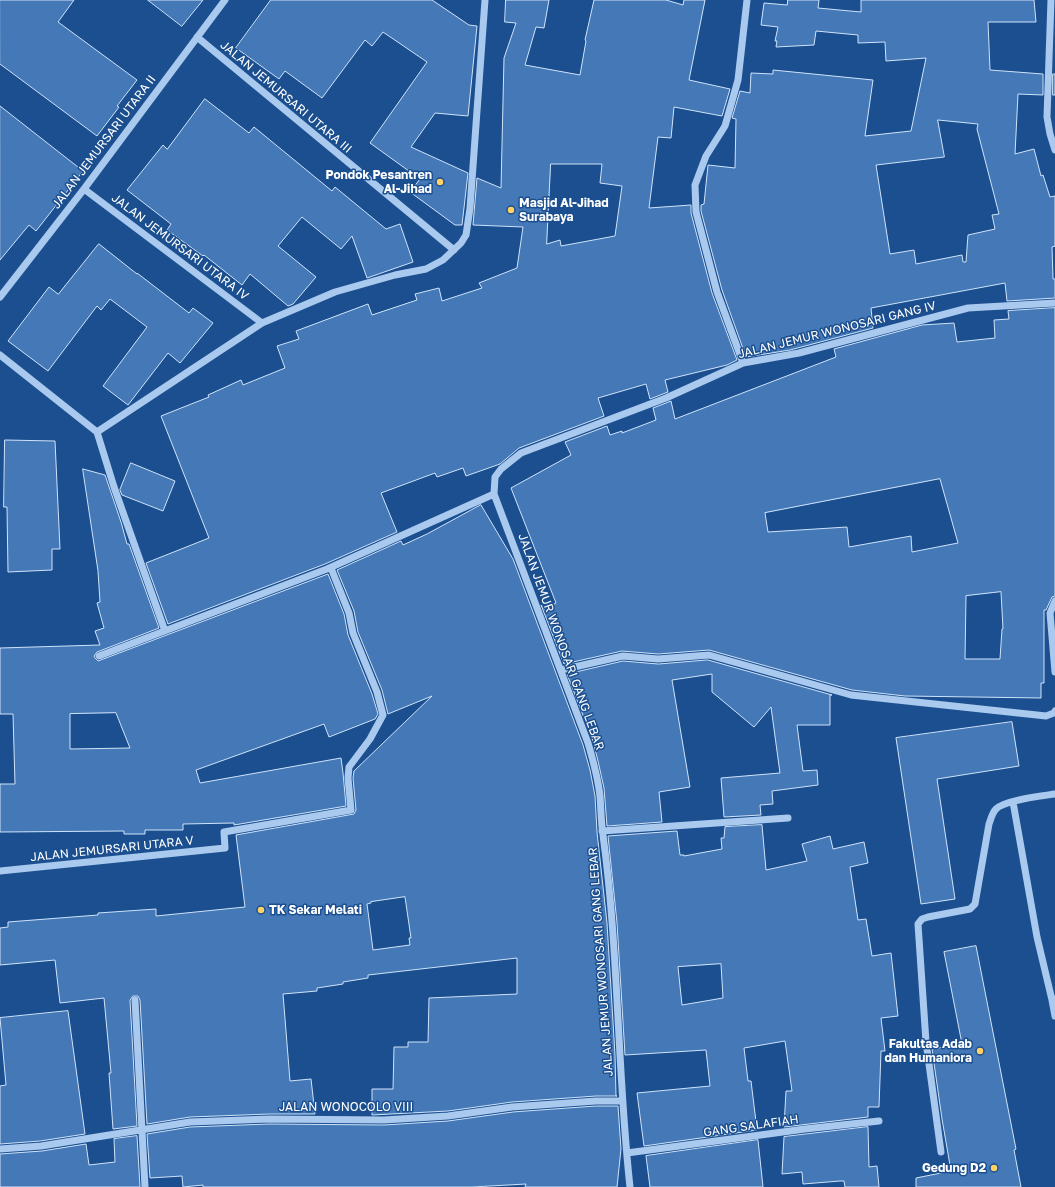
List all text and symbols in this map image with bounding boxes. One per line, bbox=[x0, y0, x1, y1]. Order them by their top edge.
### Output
street label: JALAN JEMURSARI UTARA III bbox=[217, 38, 355, 156]
street label: JALAN JEMURSARI UTARA II bbox=[49, 72, 159, 212]
place label: Pondok Pesantren Al-Jihad bbox=[325, 168, 432, 196]
marker: Pondok Pesantren Al-Jihad bbox=[435, 177, 445, 187]
street label: JALAN JEMURSARI UTARA IV bbox=[109, 191, 251, 303]
place label: Masjid Al-Jihad Surabaya bbox=[519, 196, 609, 224]
marker: Masjid Al-Jihad Surabaya bbox=[506, 205, 516, 215]
street label: JALAN JEMUR WONOSARI GANG IV bbox=[737, 298, 937, 362]
street label: JALAN JEMUR WONOSARI GANG LEBAR bbox=[515, 532, 607, 752]
street label: JALAN JEMURSARI UTARA V bbox=[30, 833, 194, 865]
street label: JALAN JEMUR WONOSARI GANG LEBAR bbox=[586, 847, 616, 1077]
place label: TK Sekar Melati bbox=[269, 903, 362, 917]
marker: TK Sekar Melati bbox=[256, 905, 266, 915]
place label: Fakultas Adab dan Humaniora bbox=[884, 1037, 972, 1065]
marker: Fakultas Adab dan Humaniora bbox=[975, 1046, 985, 1056]
street label: JALAN WONOCOLO VIII bbox=[279, 1100, 413, 1114]
street label: GANG SALAFIAH bbox=[703, 1112, 799, 1140]
place label: Gedung D2 bbox=[922, 1161, 986, 1175]
marker: Gedung D2 bbox=[989, 1163, 999, 1173]

